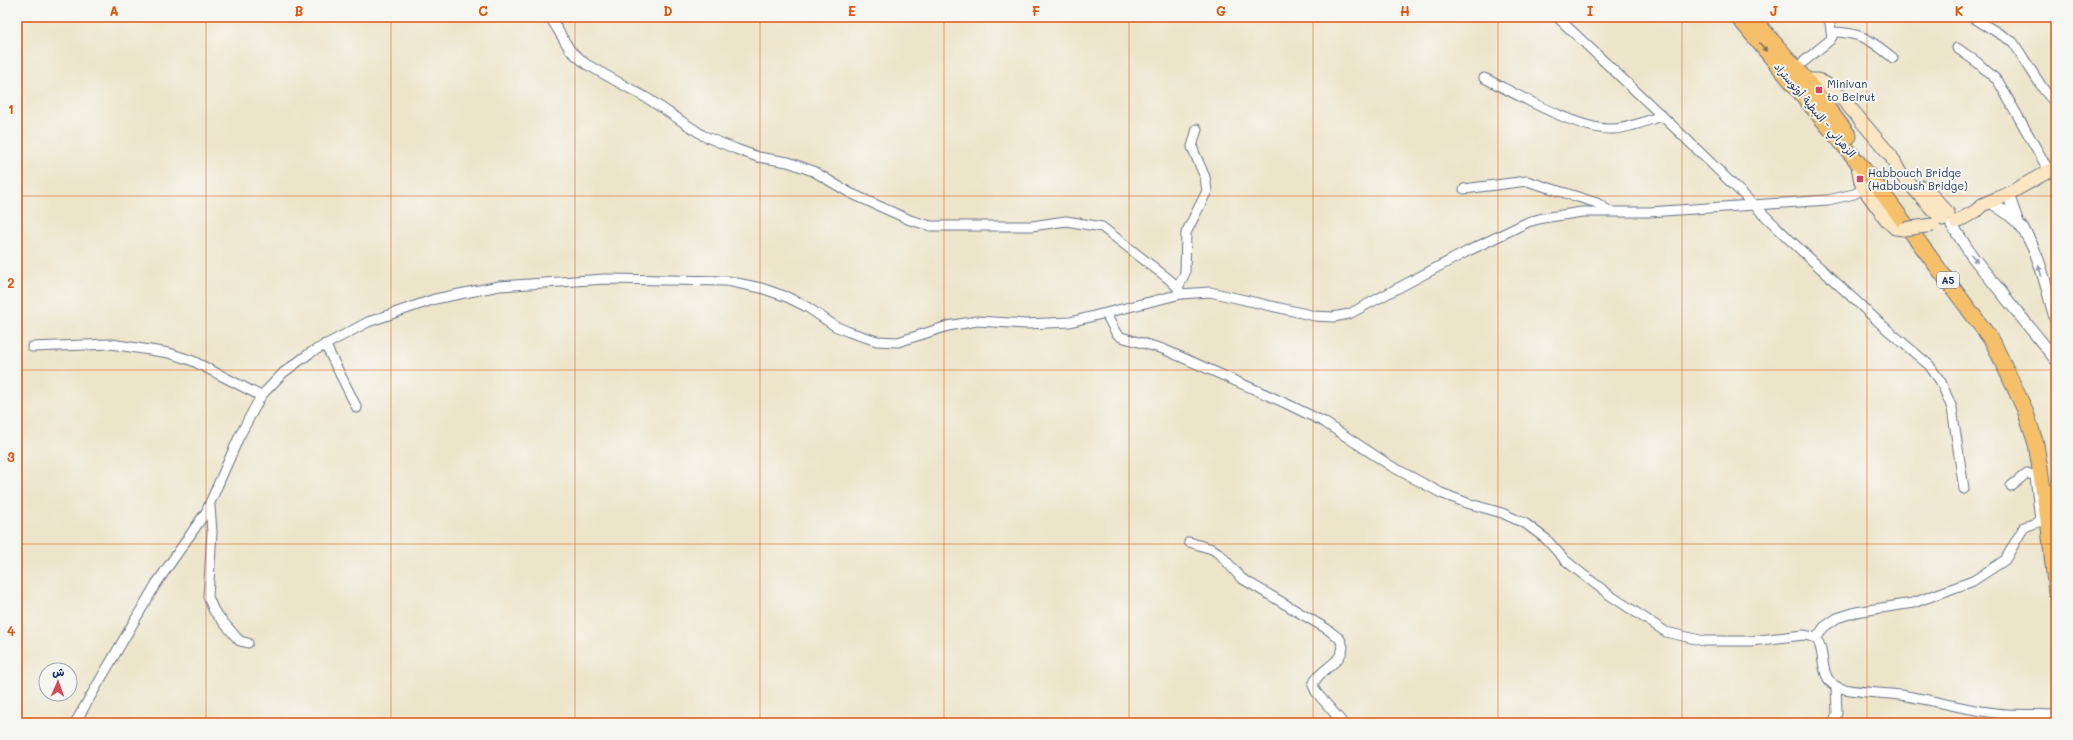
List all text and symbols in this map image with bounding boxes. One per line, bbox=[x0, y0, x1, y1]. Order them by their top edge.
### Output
text: A bbox=[109, 2, 119, 19]
text: B bbox=[295, 2, 304, 19]
text: C bbox=[478, 2, 488, 19]
text: D bbox=[663, 2, 673, 19]
text: E bbox=[848, 2, 856, 19]
text: F bbox=[1032, 2, 1040, 19]
text: G bbox=[1216, 2, 1226, 19]
text: H bbox=[1400, 2, 1410, 19]
text: I bbox=[1587, 2, 1594, 19]
text: J bbox=[1770, 2, 1778, 19]
text: K bbox=[1955, 2, 1964, 19]
one-way arrow bbox=[1759, 42, 1767, 52]
street label: الزهراني - النبطية أوتوستراد bbox=[1768, 59, 1860, 163]
place label: Minivan to Beirut bbox=[1827, 76, 1875, 104]
marker: Minivan to Beirut bbox=[1814, 85, 1824, 95]
text: 1 bbox=[8, 100, 14, 117]
place label: Habbouch Bridge (Habboush Bridge) bbox=[1868, 165, 1968, 193]
marker: Habbouch Bridge (Habboush Bridge) bbox=[1855, 174, 1865, 184]
one-way arrow bbox=[1969, 253, 1978, 264]
one-way arrow bbox=[2037, 264, 2043, 276]
road number: A5 bbox=[1937, 272, 1959, 288]
text: 2 bbox=[7, 274, 15, 291]
text: 3 bbox=[7, 448, 15, 465]
text: 4 bbox=[7, 622, 15, 639]
north arrow bbox=[38, 662, 78, 702]
text: ش bbox=[52, 664, 65, 679]

